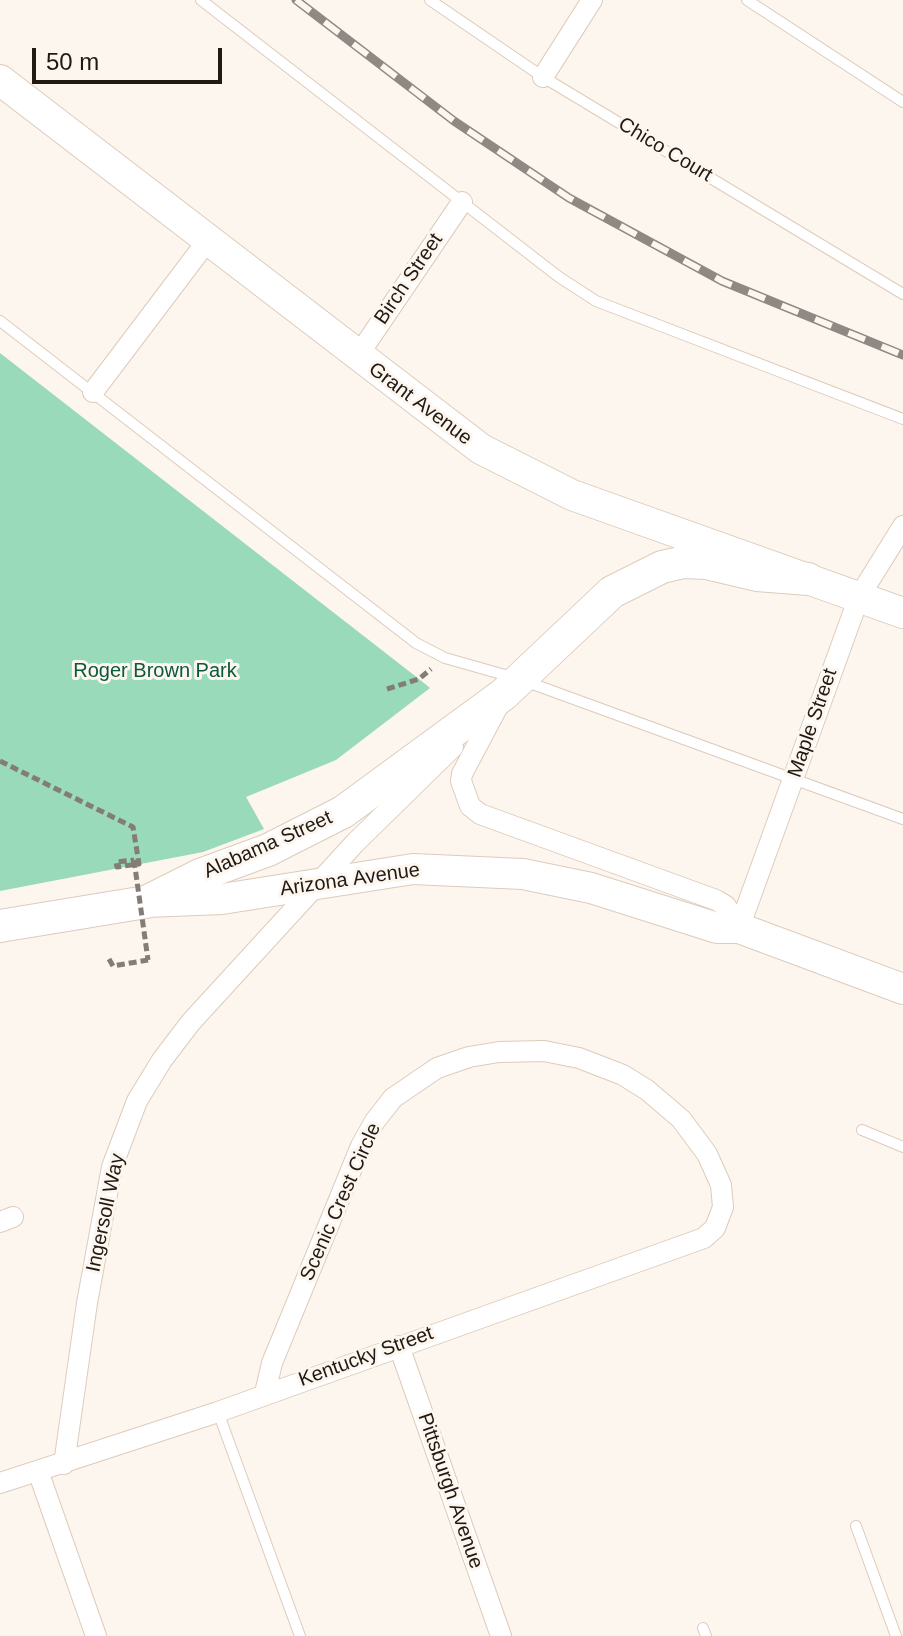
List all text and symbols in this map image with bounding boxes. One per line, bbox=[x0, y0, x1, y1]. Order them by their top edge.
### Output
scale bar bbox=[36, 32, 226, 82]
text: 50 m bbox=[46, 48, 99, 75]
street label: Chico Court bbox=[614, 113, 716, 187]
street label: Birch Street bbox=[370, 229, 448, 329]
street label: Grant Avenue bbox=[364, 357, 476, 451]
park label: Roger Brown Park bbox=[73, 659, 237, 683]
street label: Maple Street bbox=[783, 665, 843, 781]
street label: Alabama Street bbox=[200, 806, 336, 884]
street label: Arizona Avenue bbox=[279, 858, 421, 902]
street label: Scenic Crest Circle bbox=[295, 1119, 387, 1285]
street label: Ingersoll Way bbox=[82, 1152, 130, 1274]
street label: Kentucky Street bbox=[296, 1322, 436, 1392]
street label: Pittsburgh Avenue bbox=[412, 1410, 488, 1572]

